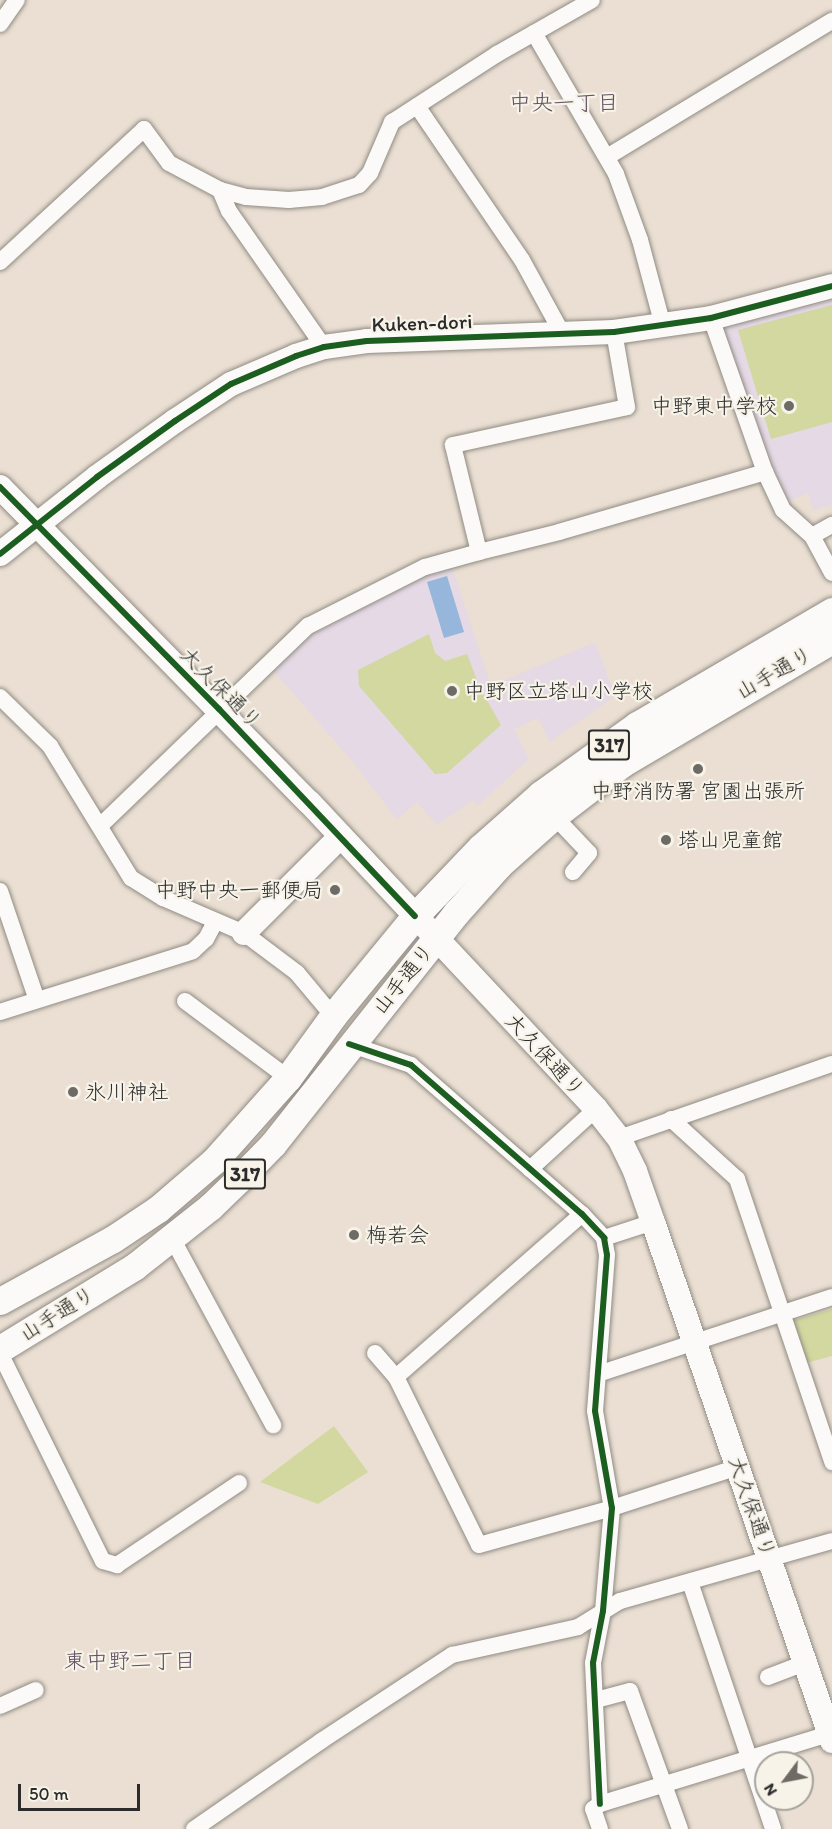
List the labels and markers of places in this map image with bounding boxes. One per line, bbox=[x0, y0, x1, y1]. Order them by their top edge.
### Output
place label: 中野東中学校 bbox=[651, 393, 777, 419]
marker: 中野東中学校 bbox=[782, 399, 796, 413]
place label: 中野区立塔山小学校 bbox=[464, 678, 653, 704]
marker: 中野区立塔山小学校 bbox=[445, 684, 459, 698]
marker: 中野消防署 宮園出張所 bbox=[691, 762, 705, 776]
place label: 中野消防署 宮園出張所 bbox=[591, 778, 805, 804]
place label: 塔山児童館 bbox=[678, 827, 783, 853]
marker: 塔山児童館 bbox=[659, 833, 673, 847]
place label: 中野中央一郵便局 bbox=[155, 877, 323, 903]
marker: 中野中央一郵便局 bbox=[328, 883, 342, 897]
place label: 氷川神社 bbox=[85, 1079, 169, 1105]
marker: 氷川神社 bbox=[66, 1085, 80, 1099]
place label: 梅若会 bbox=[366, 1222, 429, 1248]
marker: 梅若会 bbox=[347, 1228, 361, 1242]

